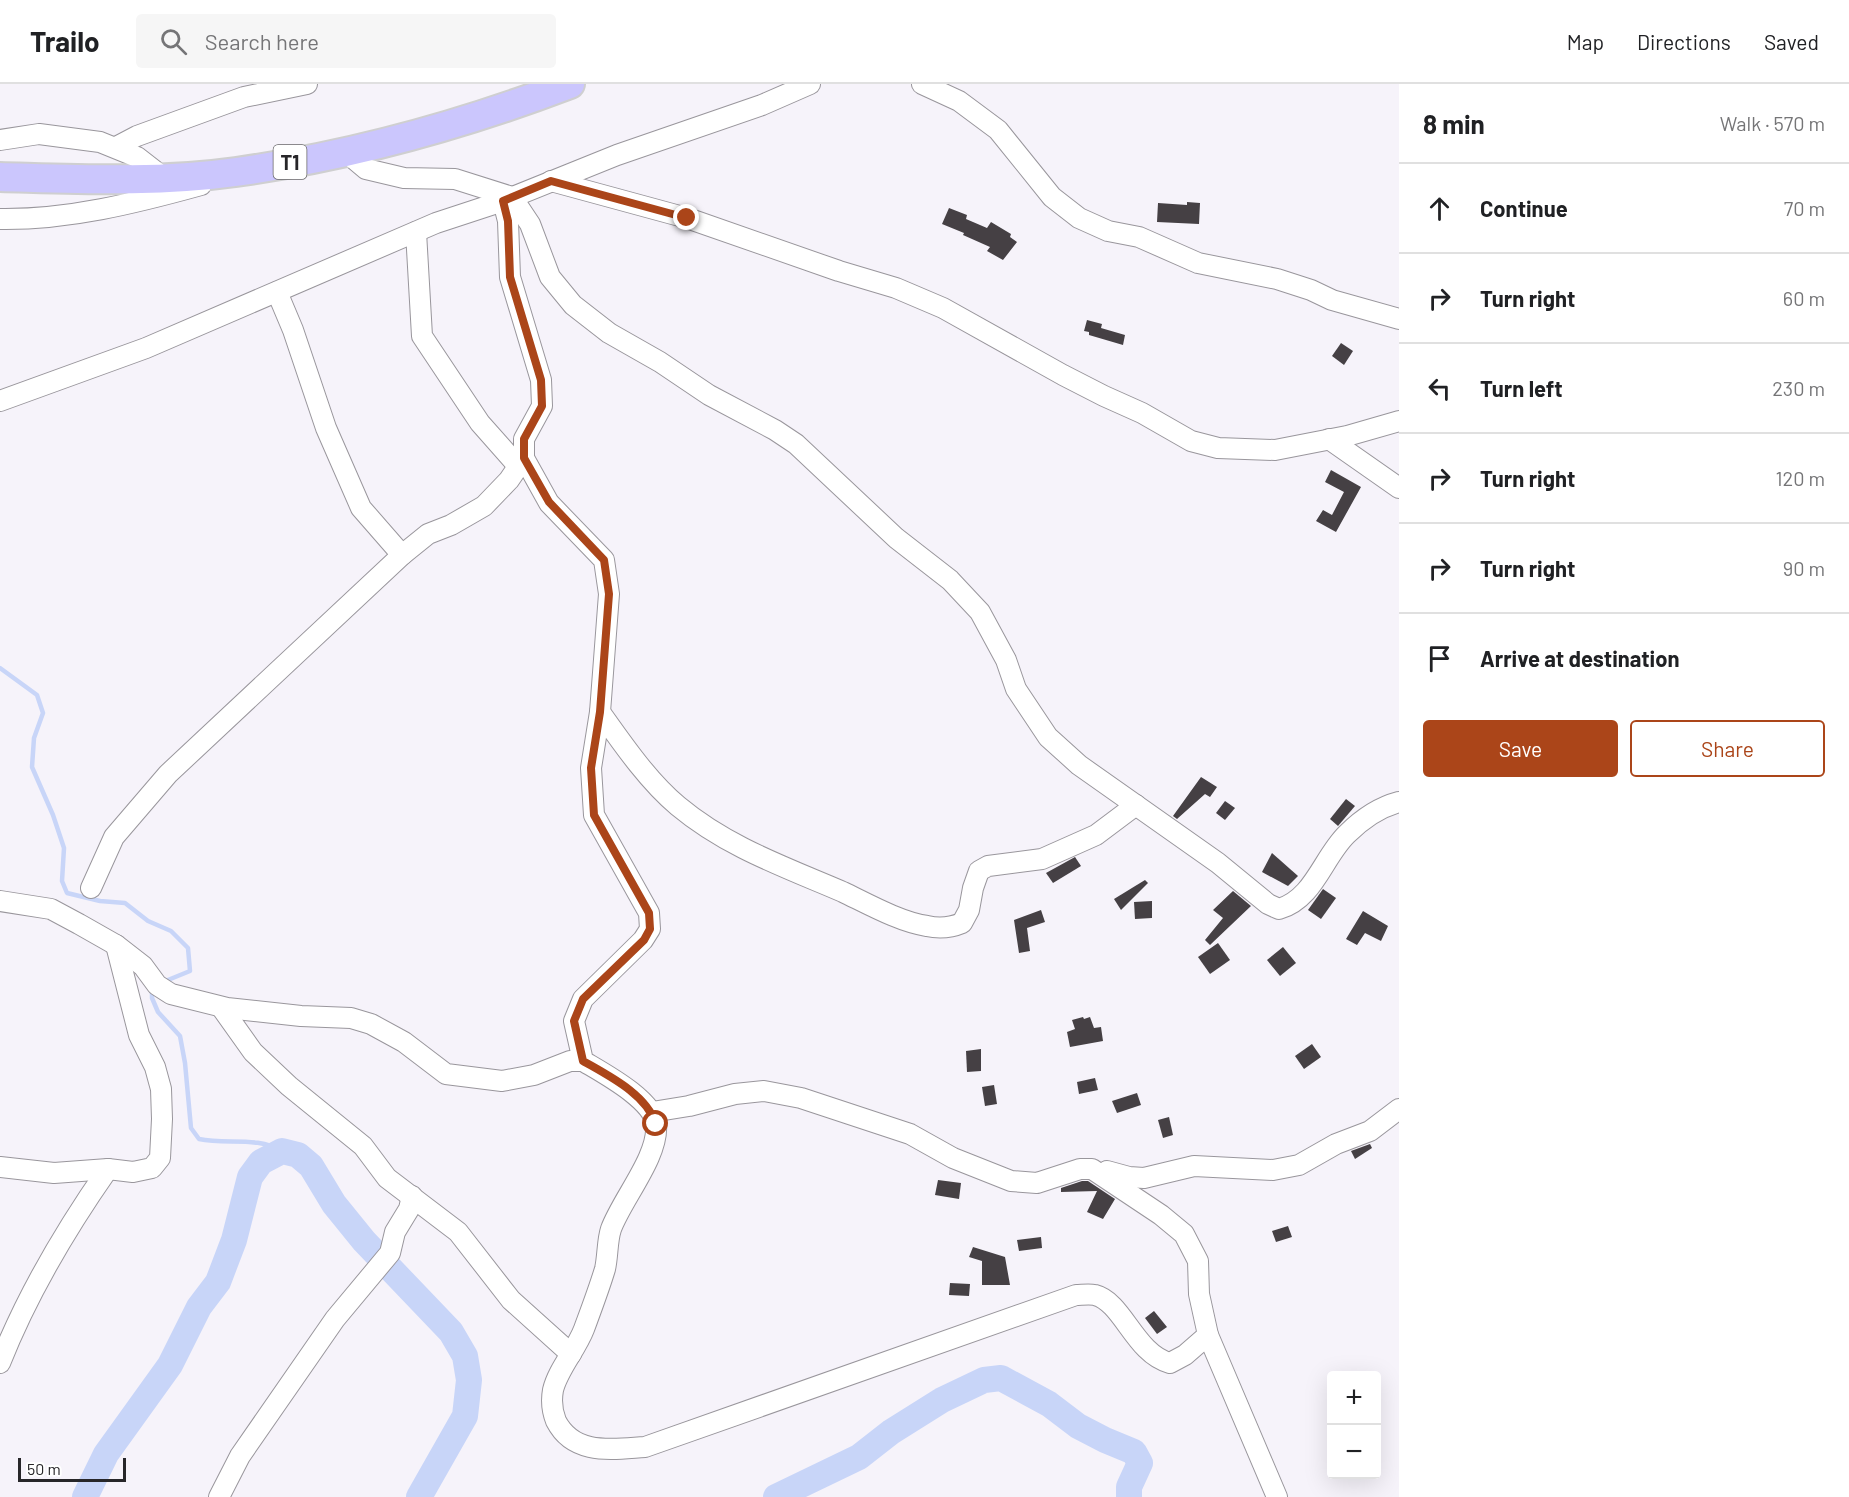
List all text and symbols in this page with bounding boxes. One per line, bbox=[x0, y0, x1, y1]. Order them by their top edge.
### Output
search box bbox=[136, 14, 556, 68]
text: Trailo bbox=[30, 24, 100, 58]
icon: search bbox=[157, 25, 190, 58]
text: Search here bbox=[205, 28, 319, 54]
text: Map bbox=[1567, 29, 1604, 54]
text: Directions bbox=[1637, 29, 1731, 54]
text: Saved bbox=[1764, 29, 1819, 54]
text: 8 min bbox=[1423, 108, 1485, 139]
text: Walk · 570 m bbox=[1720, 111, 1825, 135]
road number: T1 bbox=[274, 145, 306, 179]
icon: ahead bbox=[1423, 192, 1456, 225]
text: Continue bbox=[1480, 195, 1568, 221]
text: 70 m bbox=[1784, 196, 1825, 220]
route end bbox=[673, 204, 699, 230]
icon: right bbox=[1423, 282, 1456, 315]
text: Turn right bbox=[1480, 285, 1575, 311]
text: 60 m bbox=[1783, 286, 1825, 310]
icon: left bbox=[1423, 372, 1456, 405]
text: Turn left bbox=[1480, 375, 1563, 401]
text: 230 m bbox=[1772, 376, 1825, 400]
icon: right bbox=[1423, 462, 1456, 495]
text: Turn right bbox=[1480, 465, 1575, 491]
text: 120 m bbox=[1775, 466, 1825, 490]
icon: right bbox=[1423, 552, 1456, 585]
text: Turn right bbox=[1480, 555, 1575, 581]
text: 90 m bbox=[1783, 556, 1825, 580]
icon: arrive bbox=[1423, 642, 1456, 675]
text: Arrive at destination bbox=[1480, 645, 1679, 671]
button: Save bbox=[1423, 720, 1618, 777]
button: Share bbox=[1630, 720, 1825, 777]
route start bbox=[642, 1110, 668, 1136]
map controls bbox=[1327, 1371, 1381, 1479]
button: + bbox=[1327, 1371, 1381, 1425]
button: − bbox=[1327, 1425, 1381, 1479]
scale bar bbox=[18, 1455, 126, 1482]
text: 50 m bbox=[27, 1459, 61, 1478]

